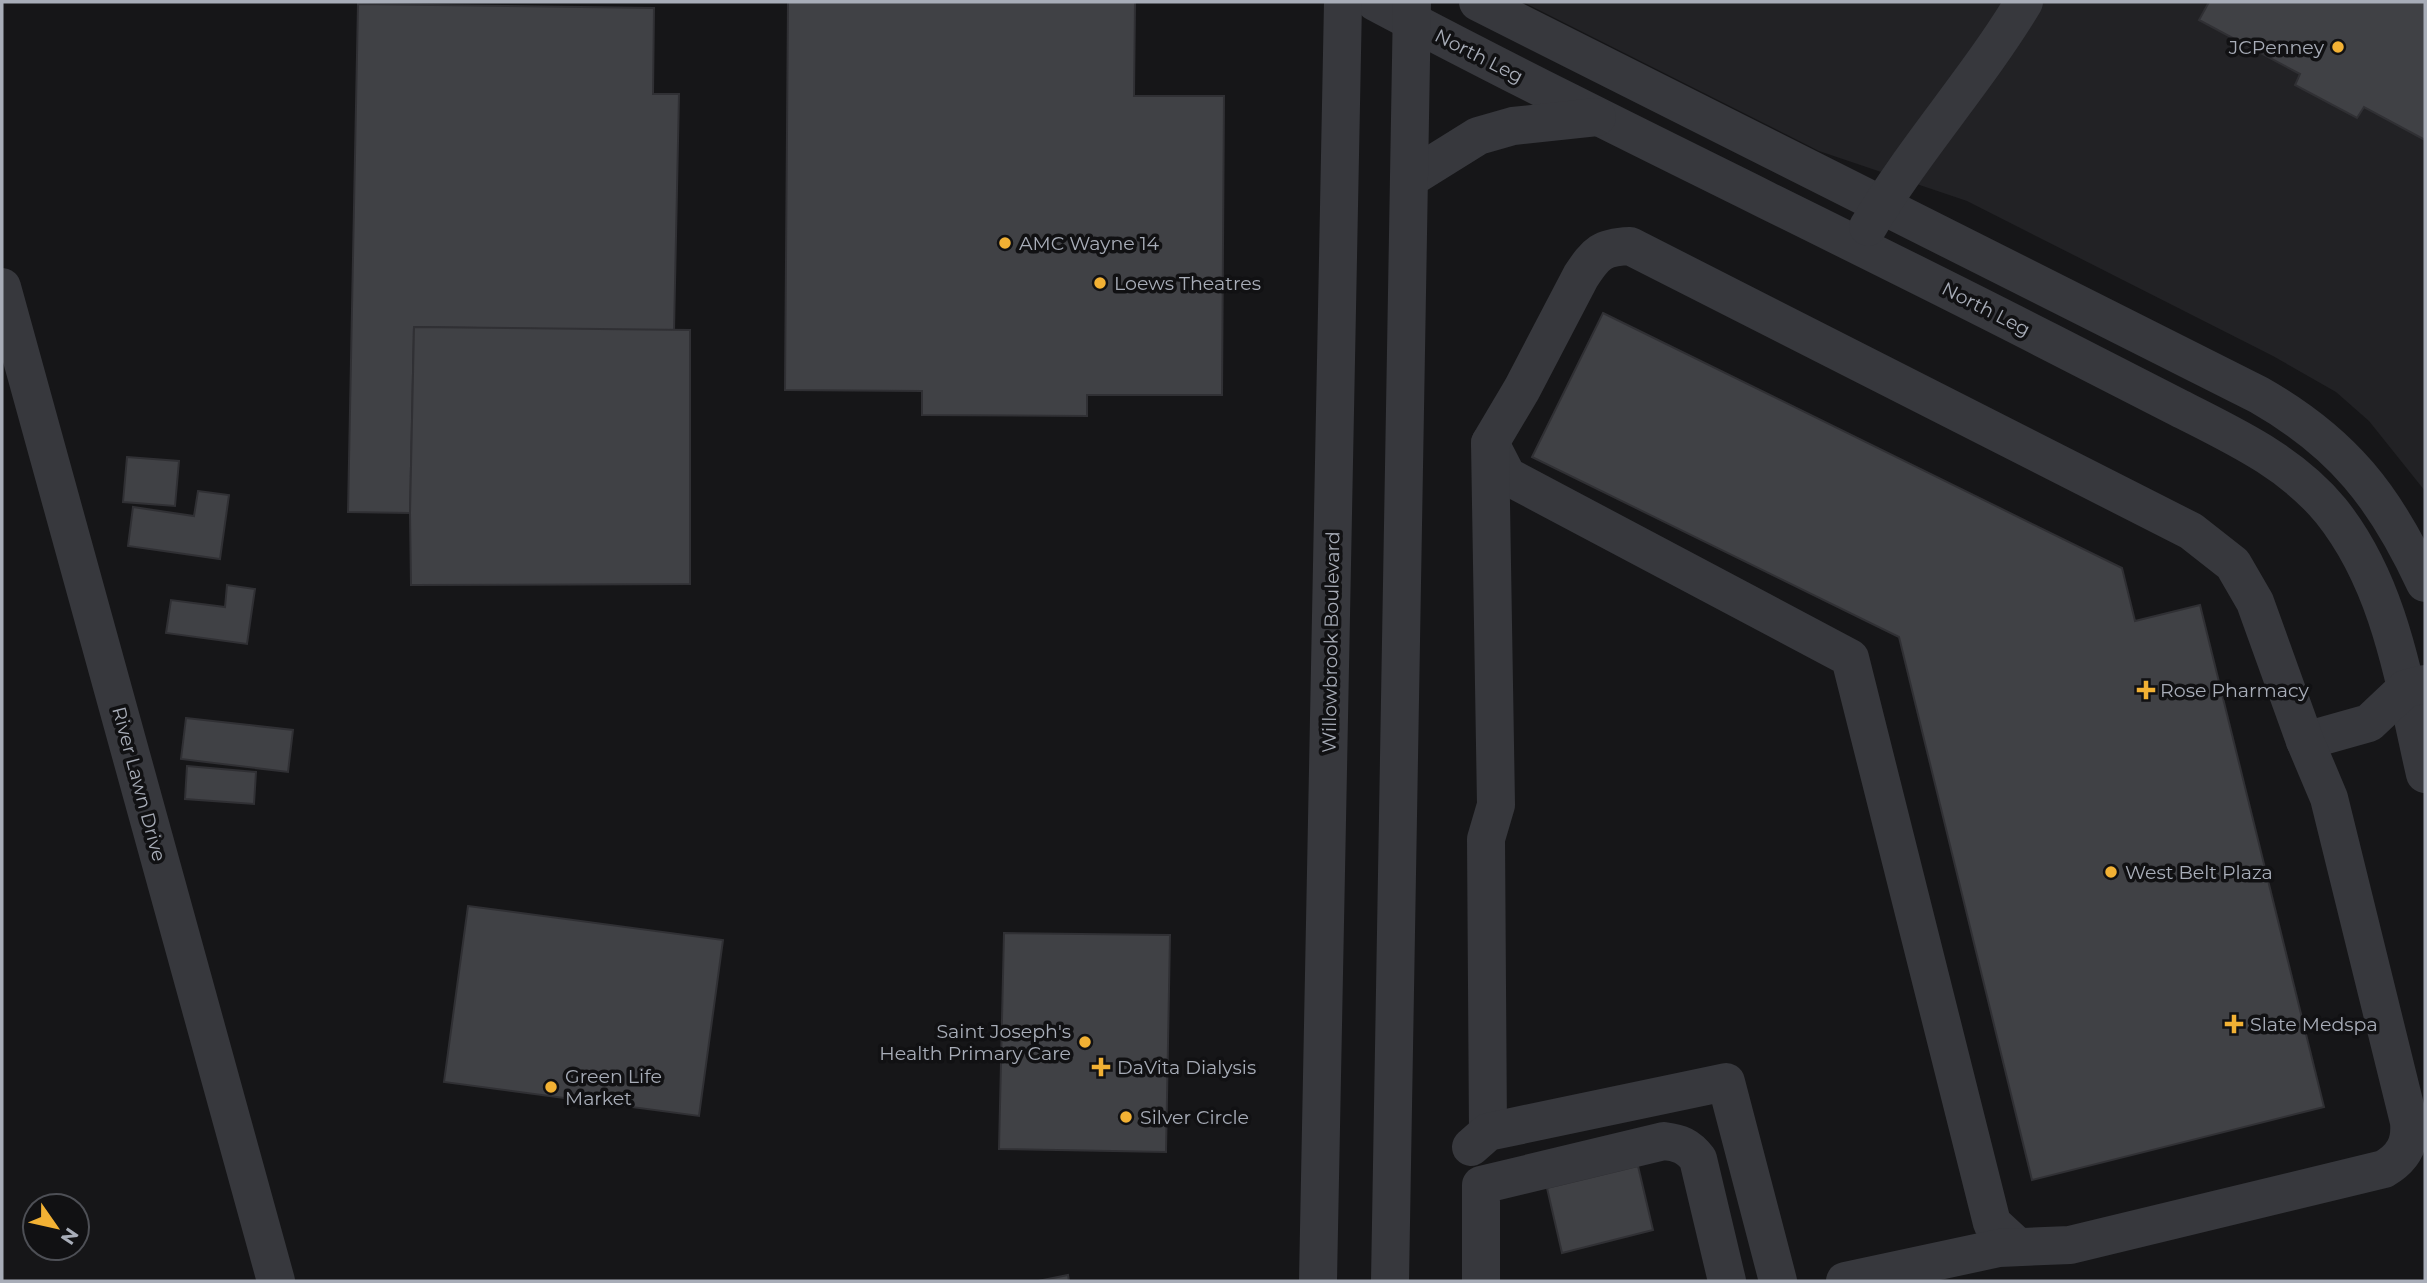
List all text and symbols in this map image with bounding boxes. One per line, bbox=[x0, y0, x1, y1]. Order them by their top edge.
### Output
street label: North Leg bbox=[1431, 24, 1527, 88]
place label: JCPenney bbox=[2228, 36, 2325, 59]
marker: JCPenney bbox=[2330, 39, 2346, 55]
place label: AMC Wayne 14 bbox=[1019, 232, 1160, 255]
marker: AMC Wayne 14 bbox=[997, 235, 1013, 251]
place label: Loews Theatres bbox=[1114, 272, 1261, 295]
marker: Loews Theatres bbox=[1092, 275, 1108, 291]
street label: North Leg bbox=[1938, 277, 2034, 341]
street label: Willowbrook Boulevard bbox=[1318, 531, 1344, 753]
place label: Rose Pharmacy bbox=[2160, 679, 2310, 702]
marker: Rose Pharmacy bbox=[2138, 682, 2154, 698]
street label: River Lawn Drive bbox=[107, 704, 171, 864]
place label: West Belt Plaza bbox=[2125, 861, 2273, 884]
marker: West Belt Plaza bbox=[2103, 864, 2119, 880]
place label: Slate Medspa bbox=[2250, 1013, 2378, 1036]
marker: Slate Medspa bbox=[2224, 1014, 2244, 1034]
place label: Saint Joseph's Health Primary Care bbox=[879, 1020, 1071, 1065]
marker: Saint Joseph's Health Primary Care bbox=[1077, 1034, 1093, 1050]
place label: DaVita Dialysis bbox=[1117, 1056, 1256, 1079]
marker: DaVita Dialysis bbox=[1091, 1057, 1111, 1077]
place label: Green Life Market bbox=[565, 1065, 662, 1110]
marker: Green Life Market bbox=[543, 1079, 559, 1095]
place label: Silver Circle bbox=[1140, 1106, 1249, 1129]
marker: Silver Circle bbox=[1118, 1109, 1134, 1125]
north arrow bbox=[21, 1192, 91, 1262]
text: N bbox=[56, 1223, 84, 1249]

